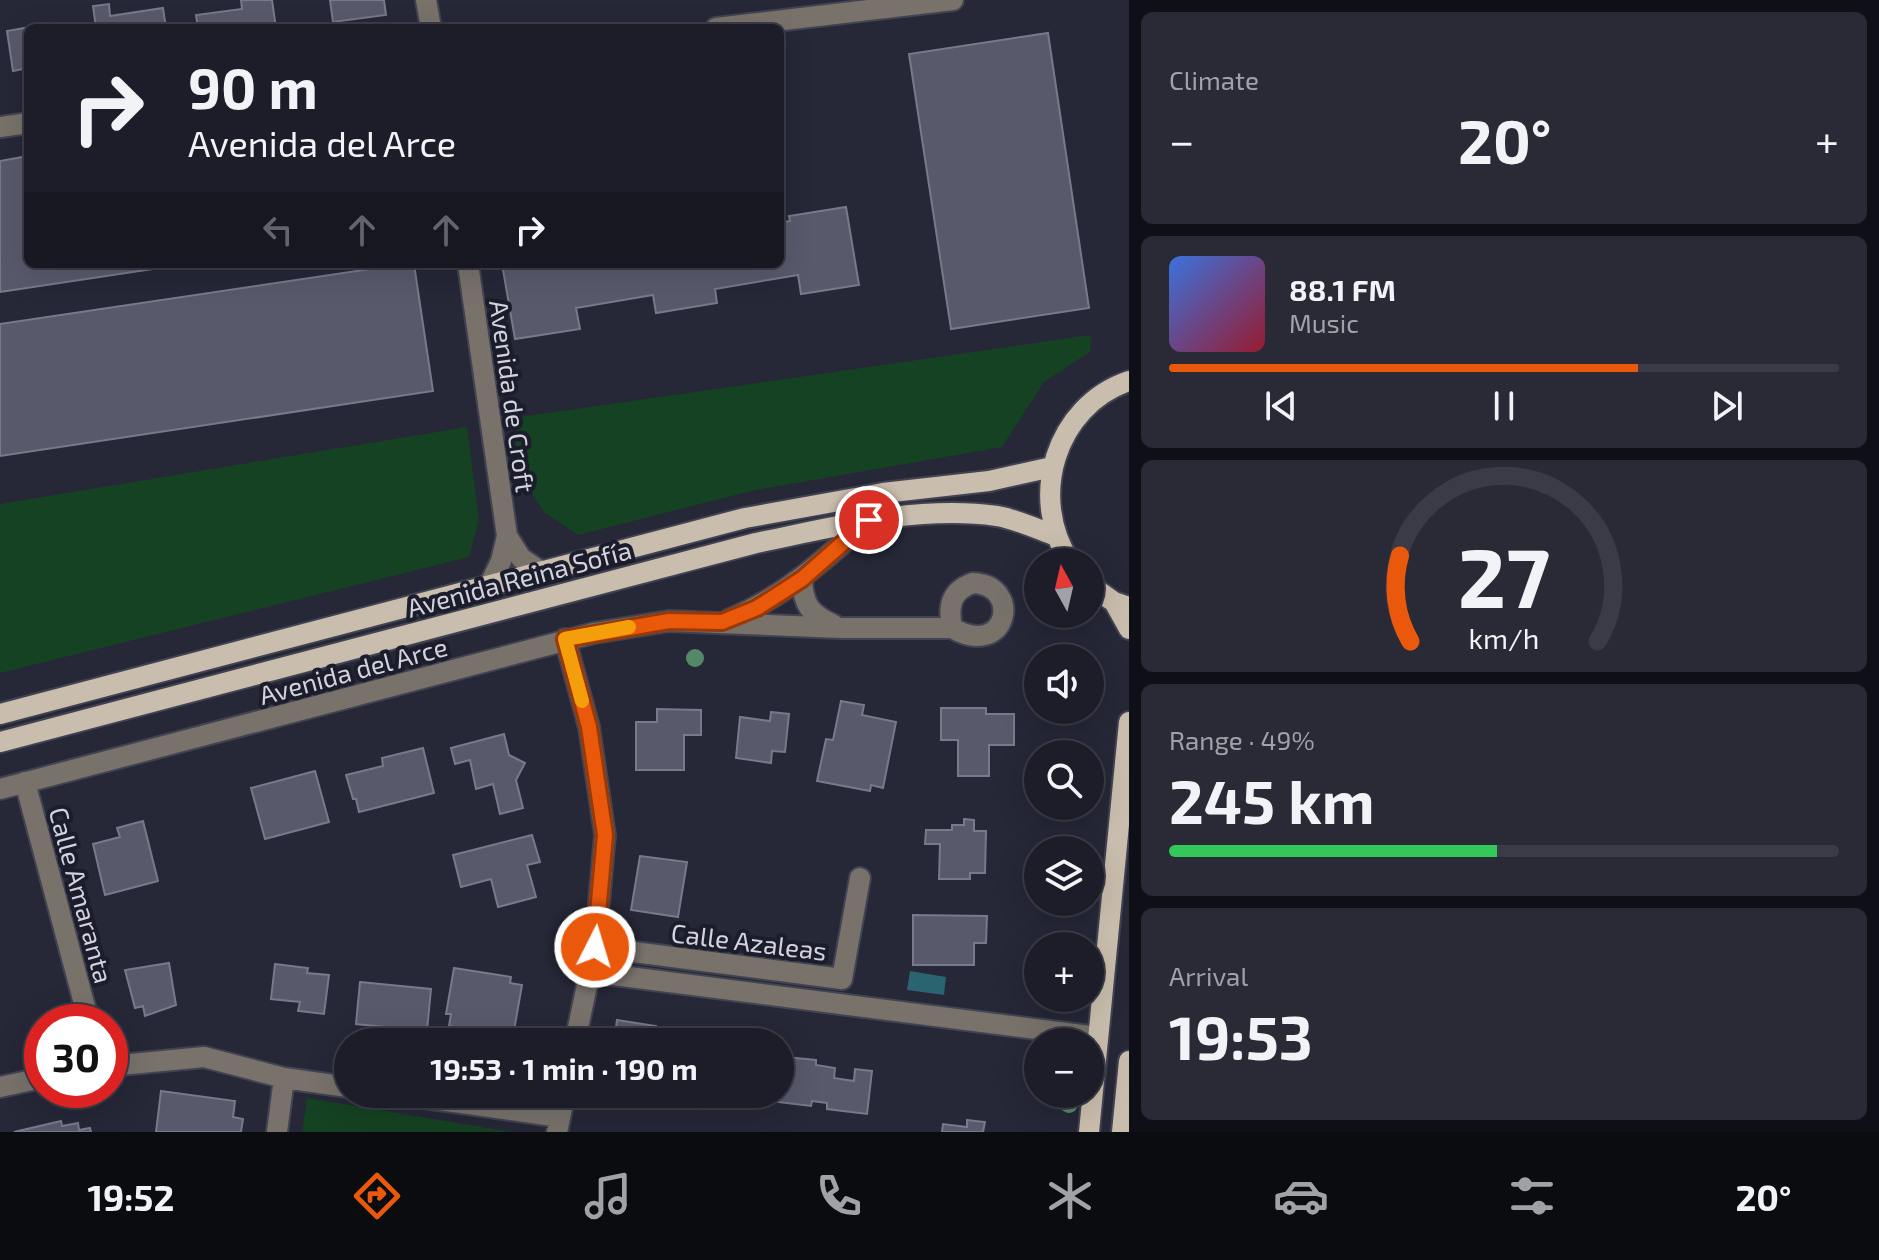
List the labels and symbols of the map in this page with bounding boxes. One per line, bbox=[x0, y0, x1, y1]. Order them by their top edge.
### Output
street label: Avenida de Croft bbox=[484, 298, 542, 494]
pin bbox=[835, 486, 903, 554]
street label: Avenida Reina Sofía bbox=[403, 533, 635, 623]
north arrow bbox=[1024, 548, 1104, 628]
street label: Avenida del Arce bbox=[255, 630, 451, 710]
street label: Calle Amaranta bbox=[44, 804, 120, 986]
position arrow bbox=[553, 905, 637, 989]
street label: Calle Azaleas bbox=[669, 916, 829, 966]
speed limit sign: 30 bbox=[24, 1004, 128, 1108]

